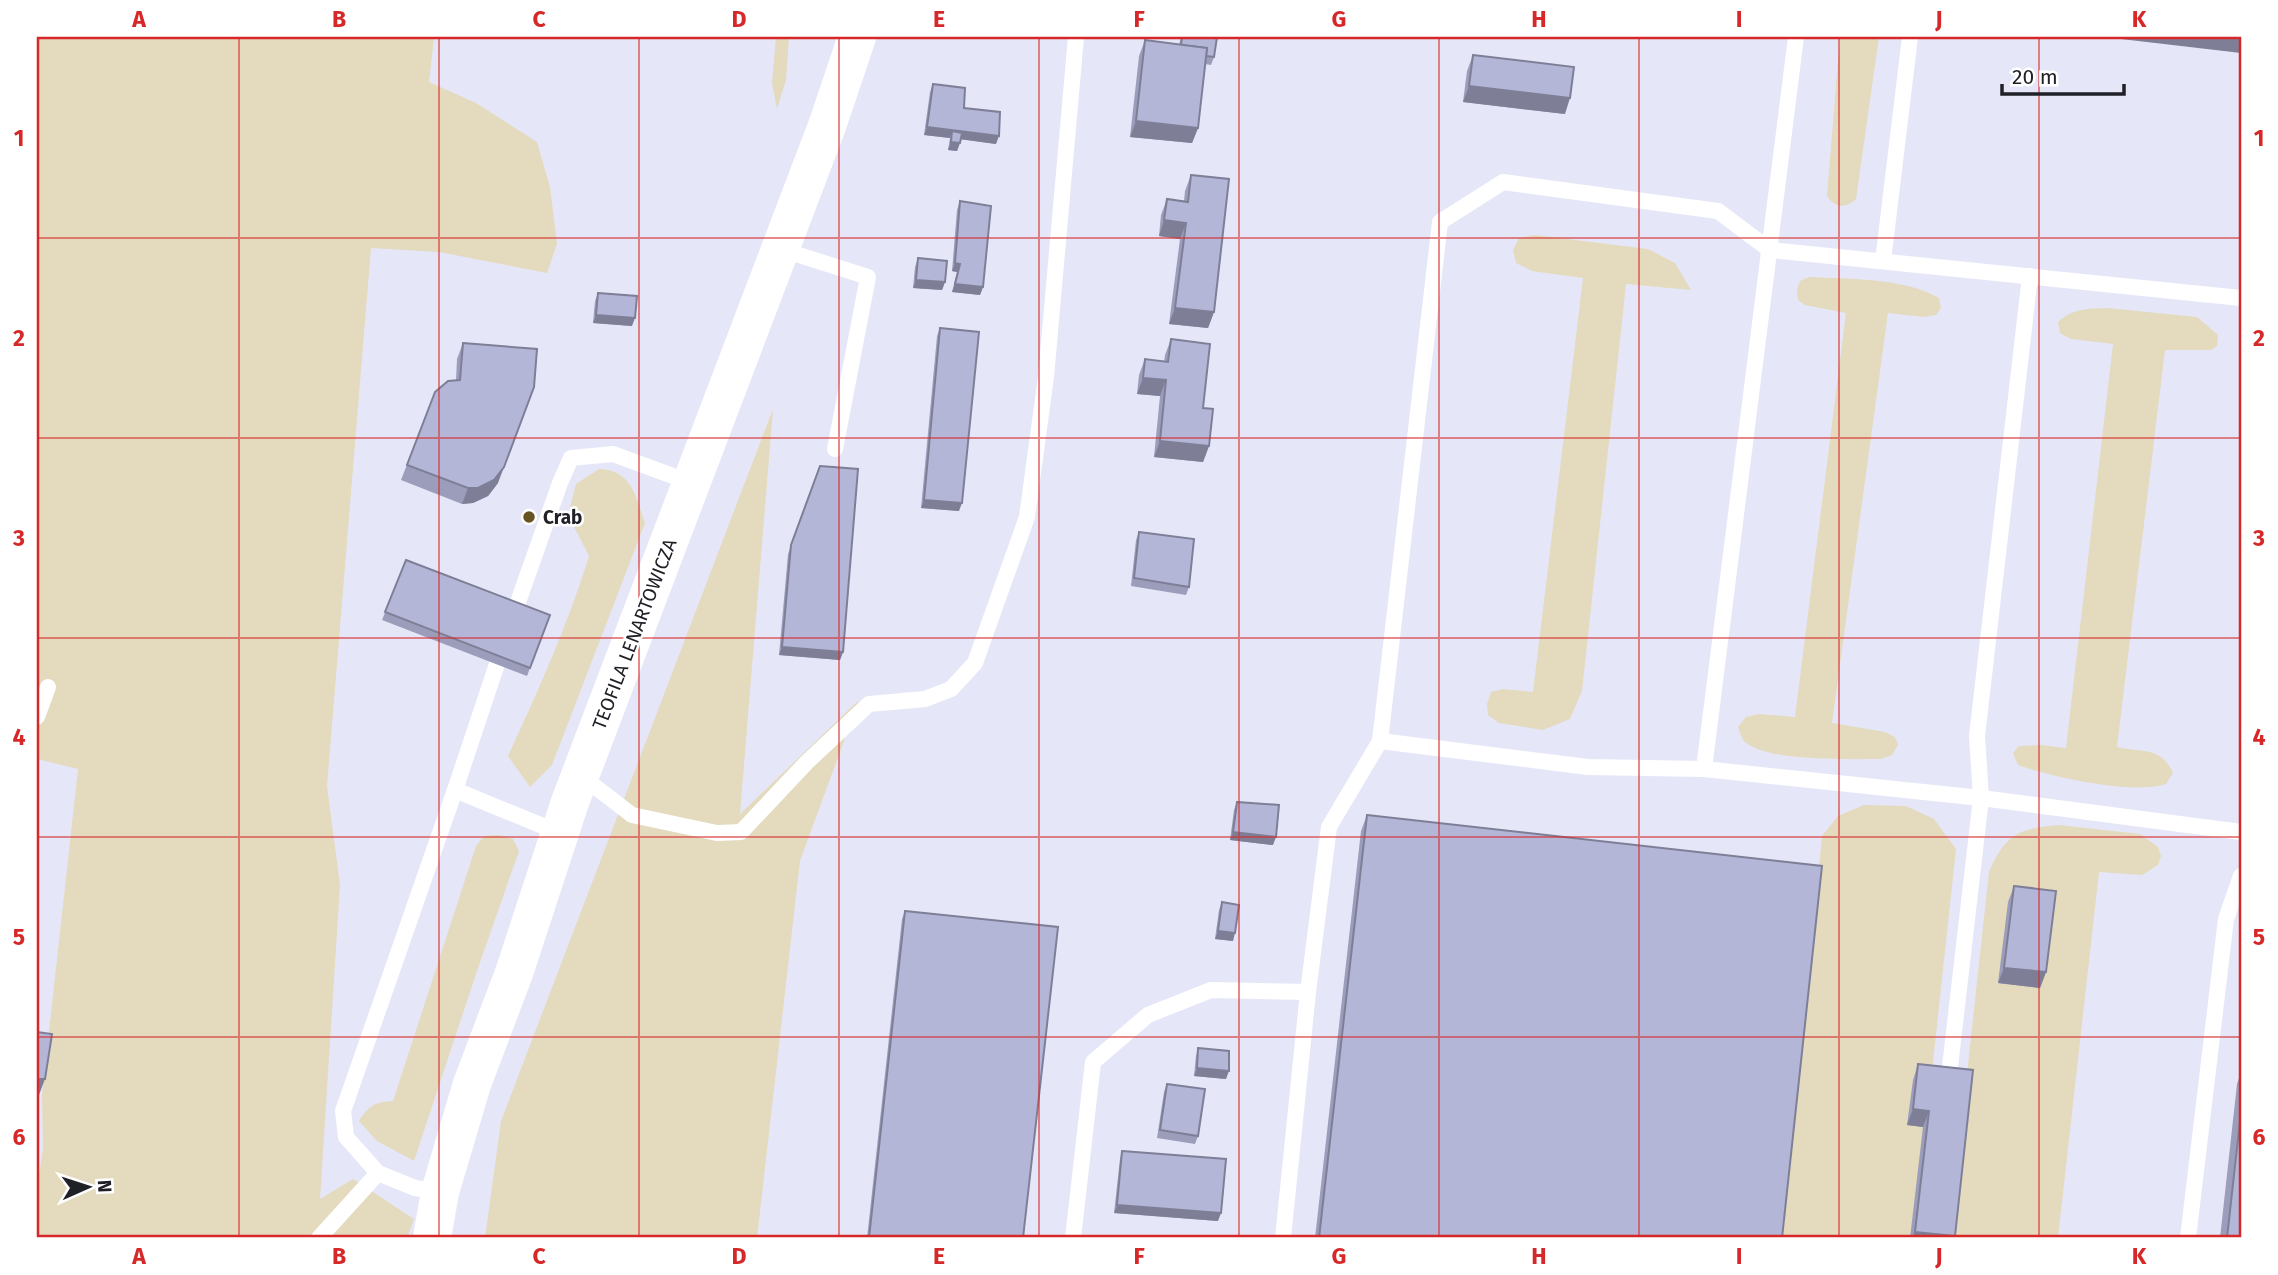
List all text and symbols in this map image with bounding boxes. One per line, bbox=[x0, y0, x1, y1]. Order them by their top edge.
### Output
text: A bbox=[131, 5, 146, 33]
text: B bbox=[332, 5, 346, 33]
text: C bbox=[532, 5, 546, 33]
text: D bbox=[732, 5, 747, 33]
text: E bbox=[933, 5, 945, 33]
text: F bbox=[1133, 5, 1145, 33]
text: G bbox=[1332, 5, 1346, 33]
text: H bbox=[1531, 5, 1547, 33]
text: I bbox=[1736, 5, 1742, 33]
text: J bbox=[1934, 5, 1943, 33]
text: K bbox=[2132, 5, 2147, 33]
scale bar bbox=[2002, 52, 2124, 96]
text: 20 m bbox=[2012, 64, 2058, 90]
text: 1 bbox=[14, 124, 24, 152]
text: 1 bbox=[2254, 124, 2264, 152]
text: 2 bbox=[13, 324, 25, 352]
text: 2 bbox=[2253, 324, 2265, 352]
place label: Crab bbox=[543, 506, 582, 529]
marker: Crab bbox=[521, 509, 537, 525]
text: 3 bbox=[12, 524, 25, 552]
text: 3 bbox=[2252, 524, 2265, 552]
street label: TEOFILA LENARTOWICZA bbox=[587, 535, 682, 733]
text: 4 bbox=[13, 723, 26, 751]
text: 4 bbox=[2253, 723, 2266, 751]
text: 5 bbox=[13, 923, 25, 951]
text: 5 bbox=[2253, 923, 2265, 951]
text: 6 bbox=[13, 1123, 26, 1151]
text: 6 bbox=[2253, 1123, 2266, 1151]
north arrow bbox=[52, 1152, 122, 1222]
text: N bbox=[93, 1179, 116, 1193]
text: A bbox=[131, 1242, 146, 1270]
text: B bbox=[332, 1242, 346, 1270]
text: C bbox=[532, 1242, 546, 1270]
text: D bbox=[732, 1242, 747, 1270]
text: E bbox=[933, 1242, 945, 1270]
text: F bbox=[1133, 1242, 1145, 1270]
text: G bbox=[1332, 1242, 1346, 1270]
text: H bbox=[1531, 1242, 1547, 1270]
text: I bbox=[1736, 1242, 1742, 1270]
text: J bbox=[1934, 1242, 1943, 1270]
text: K bbox=[2132, 1242, 2147, 1270]

